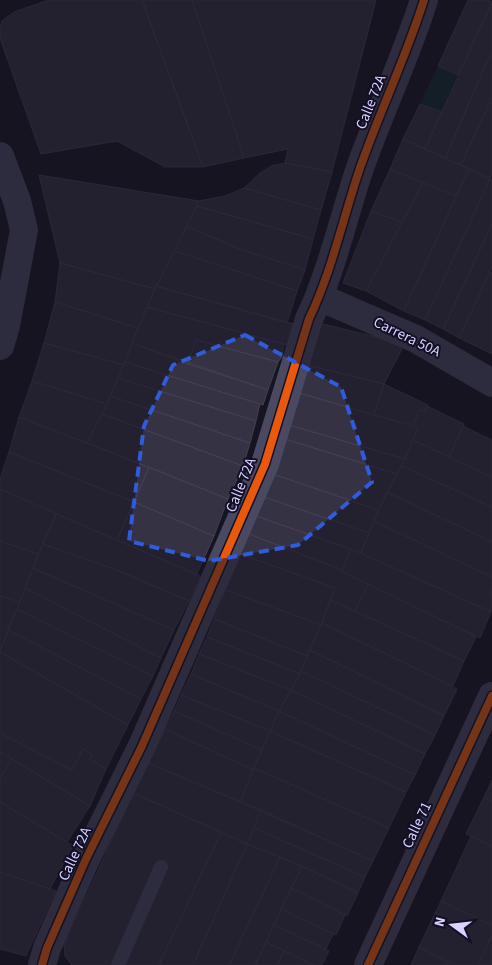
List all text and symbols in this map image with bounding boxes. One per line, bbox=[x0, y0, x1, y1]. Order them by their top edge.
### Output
street label: Calle 72A bbox=[351, 71, 392, 132]
street label: Carrera 50A bbox=[370, 312, 445, 363]
street label: Calle 72A bbox=[221, 454, 262, 515]
street label: Calle 71 bbox=[397, 798, 437, 852]
street label: Calle 72A bbox=[53, 823, 97, 884]
north arrow bbox=[427, 900, 477, 950]
text: N bbox=[430, 915, 451, 929]

